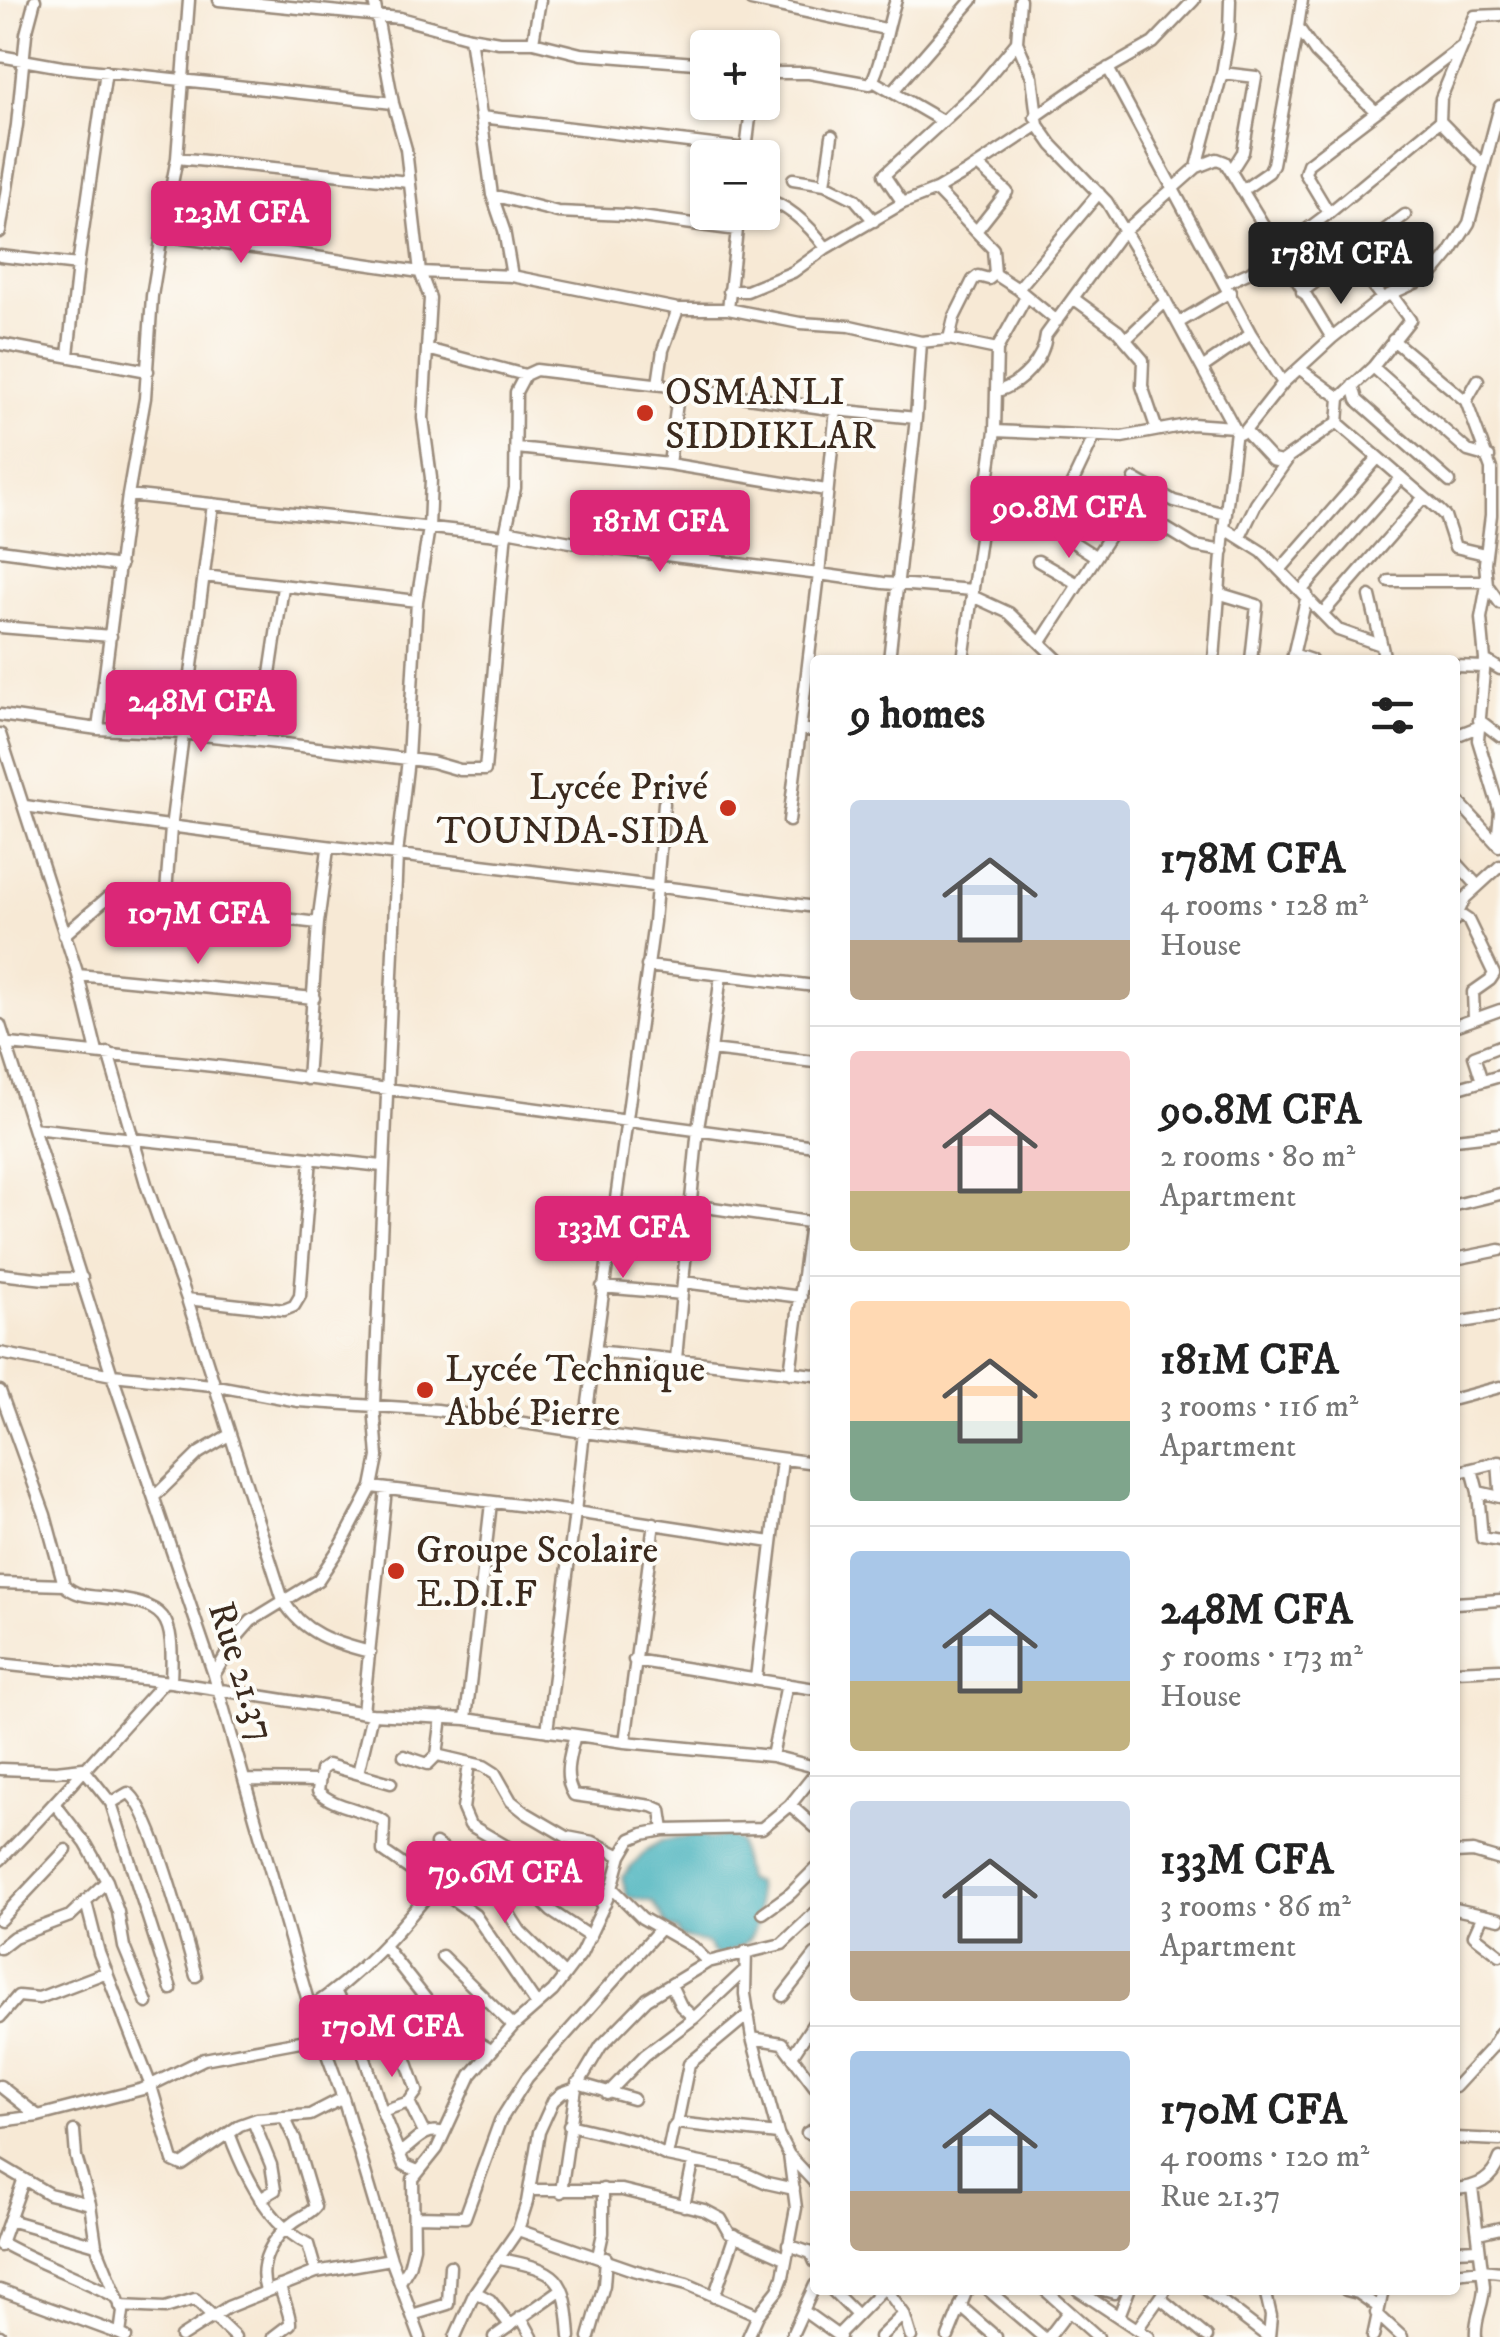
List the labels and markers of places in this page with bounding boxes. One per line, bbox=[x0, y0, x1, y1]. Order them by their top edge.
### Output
pin: 123M CFA bbox=[138, 181, 344, 266]
pin: 178M CFA bbox=[1238, 222, 1444, 307]
place label: OSMANLI SIDDIKLAR bbox=[665, 369, 876, 461]
marker: OSMANLI SIDDIKLAR bbox=[634, 402, 656, 424]
pin: 90.8M CFA bbox=[955, 476, 1183, 561]
pin: 181M CFA bbox=[557, 490, 763, 575]
pin: 248M CFA bbox=[98, 670, 304, 755]
place label: Lycée Privé TOUNDA-SIDA bbox=[437, 764, 709, 856]
marker: Lycée Privé TOUNDA-SIDA bbox=[717, 797, 739, 819]
pin: 107M CFA bbox=[95, 882, 301, 967]
pin: 133M CFA bbox=[520, 1196, 726, 1281]
place label: Lycée Technique Abbé Pierre bbox=[445, 1346, 705, 1438]
marker: Lycée Technique Abbé Pierre bbox=[414, 1379, 436, 1401]
place label: Groupe Scolaire E.D.I.F bbox=[416, 1527, 658, 1619]
marker: Groupe Scolaire E.D.I.F bbox=[385, 1560, 407, 1582]
pin: 79.6M CFA bbox=[391, 1841, 619, 1926]
pin: 170M CFA bbox=[289, 1995, 495, 2080]

